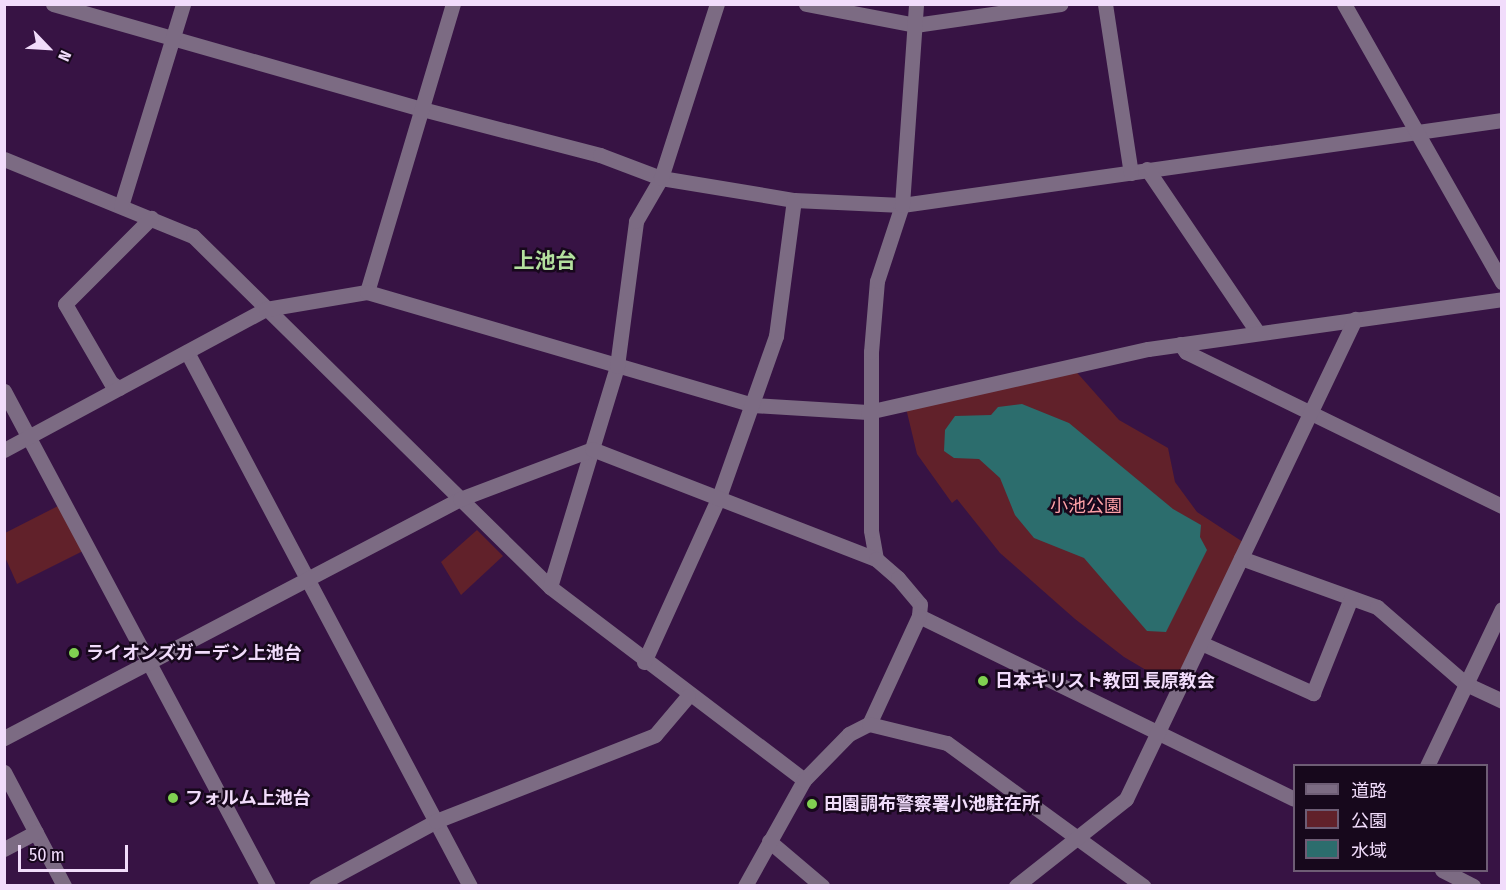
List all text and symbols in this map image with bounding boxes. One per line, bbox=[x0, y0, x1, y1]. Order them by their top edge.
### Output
north arrow bbox=[18, 18, 78, 78]
text: N bbox=[54, 47, 75, 64]
district label: 上池台 bbox=[514, 248, 576, 274]
park label: 小池公園 bbox=[1050, 495, 1122, 517]
place label: ライオンズガーデン上池台 bbox=[86, 642, 302, 664]
marker: ライオンズガーデン上池台 bbox=[67, 646, 81, 660]
place label: 日本キリスト教団 長原教会 bbox=[995, 670, 1215, 692]
marker: 日本キリスト教団 長原教会 bbox=[976, 674, 990, 688]
legend bbox=[1293, 764, 1488, 872]
text: 道路 bbox=[1351, 780, 1387, 802]
place label: フォルム上池台 bbox=[185, 787, 311, 809]
marker: フォルム上池台 bbox=[166, 791, 180, 805]
place label: 田園調布警察署小池駐在所 bbox=[824, 793, 1040, 815]
marker: 田園調布警察署小池駐在所 bbox=[805, 797, 819, 811]
text: 公園 bbox=[1351, 810, 1387, 832]
scale bar bbox=[21, 833, 130, 871]
text: 水域 bbox=[1351, 840, 1387, 862]
text: 50 m bbox=[29, 844, 65, 866]

